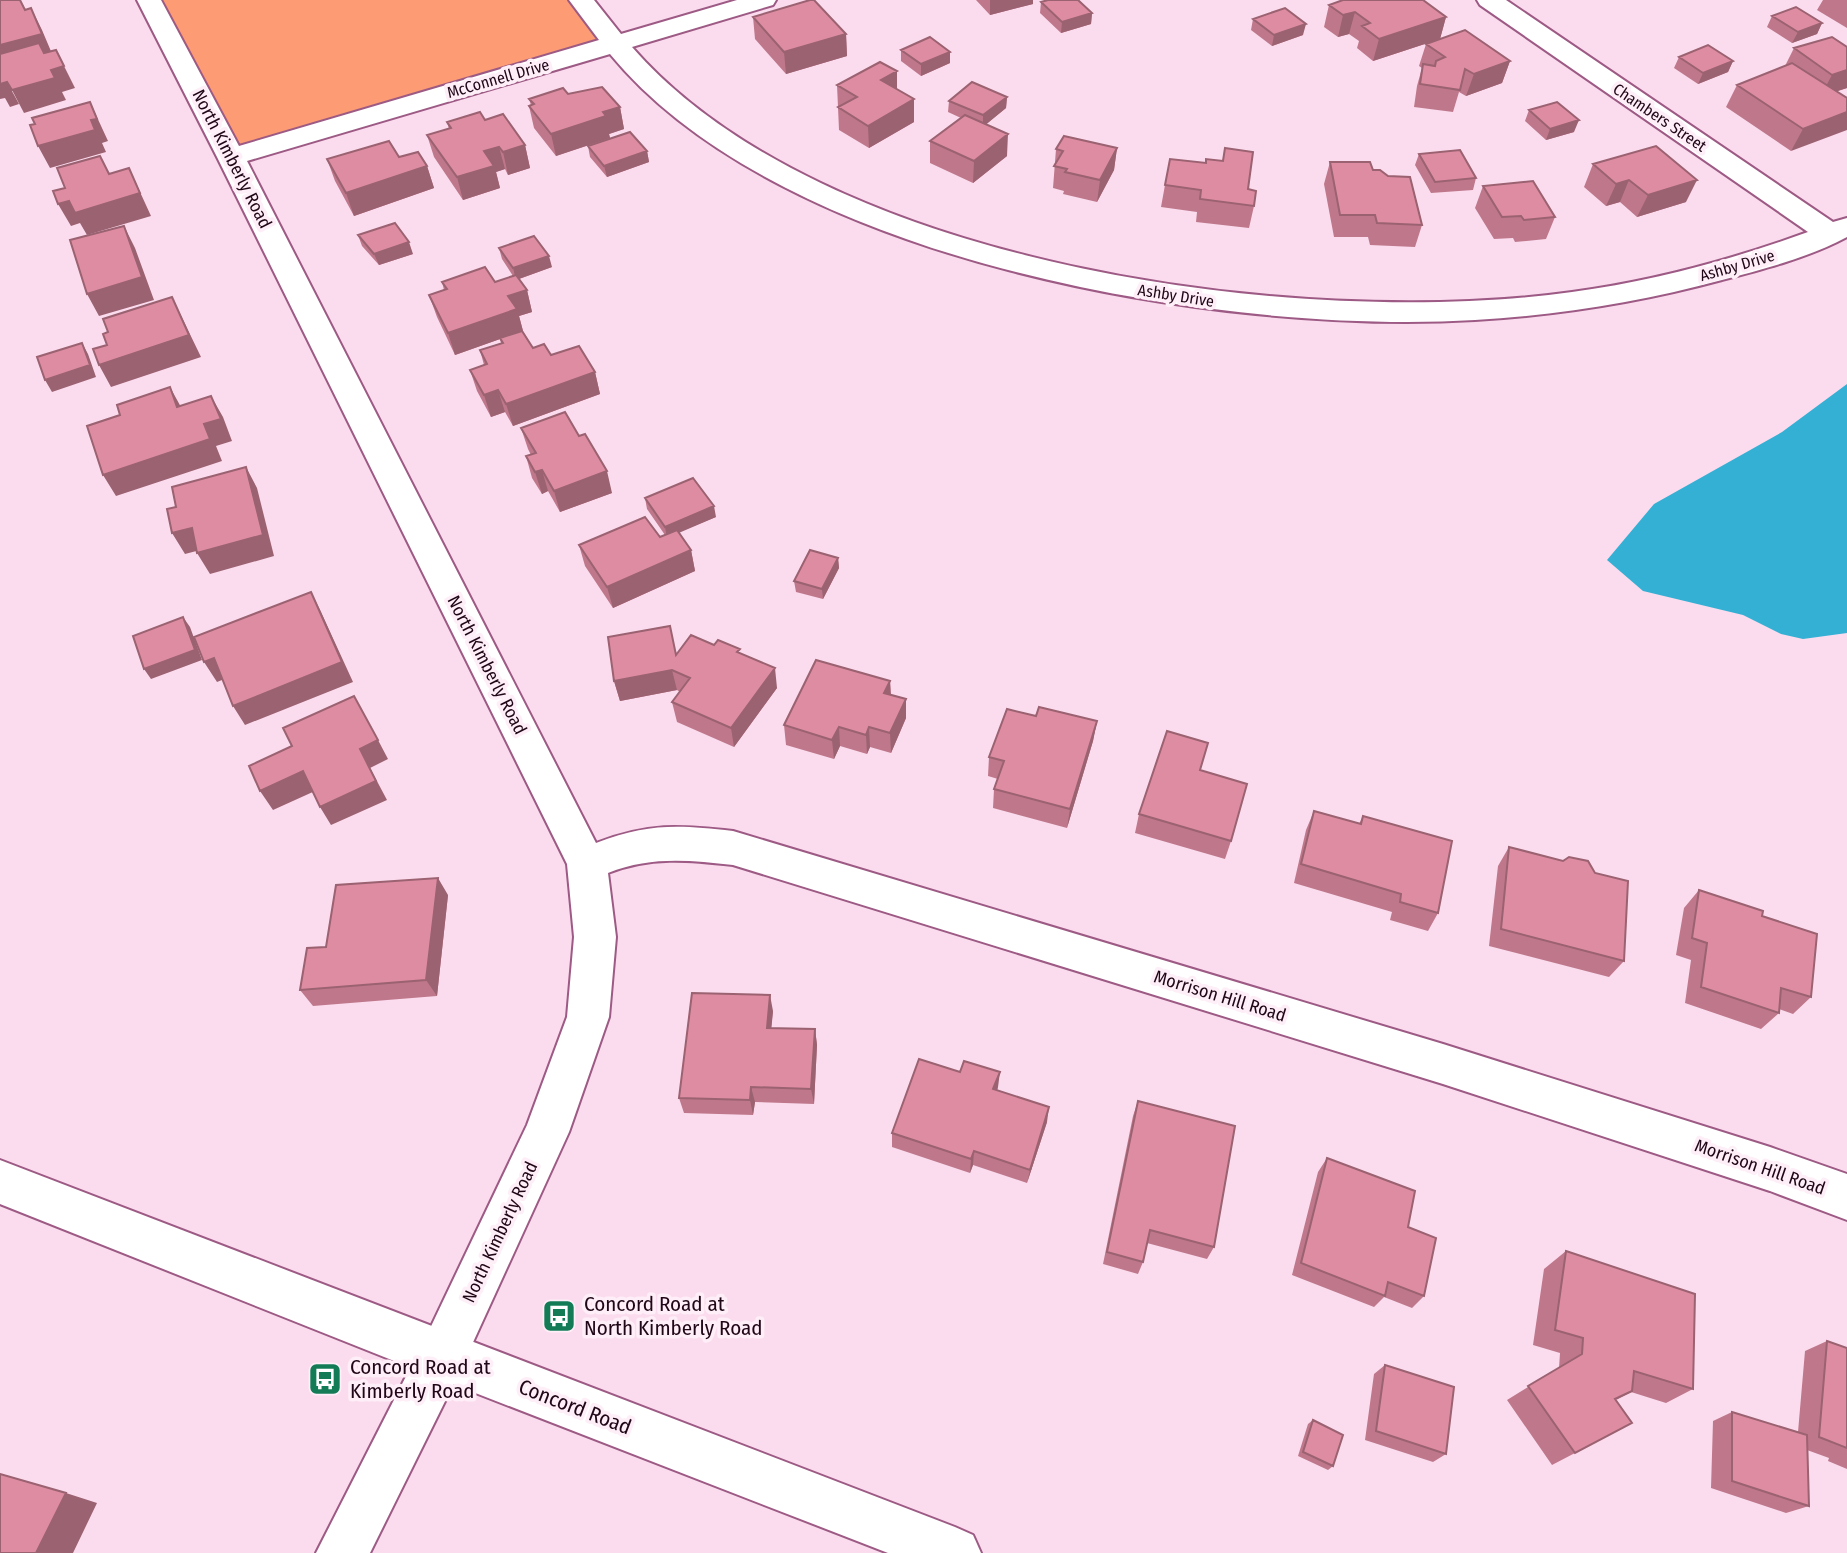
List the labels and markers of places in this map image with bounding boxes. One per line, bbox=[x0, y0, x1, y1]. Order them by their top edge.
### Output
place label: Concord Road at North Kimberly Road bbox=[584, 1291, 763, 1341]
bus stop icon: Concord Road at North Kimberly Road bbox=[540, 1297, 578, 1335]
place label: Concord Road at Kimberly Road bbox=[350, 1354, 491, 1404]
bus stop icon: Concord Road at Kimberly Road bbox=[306, 1360, 344, 1398]

